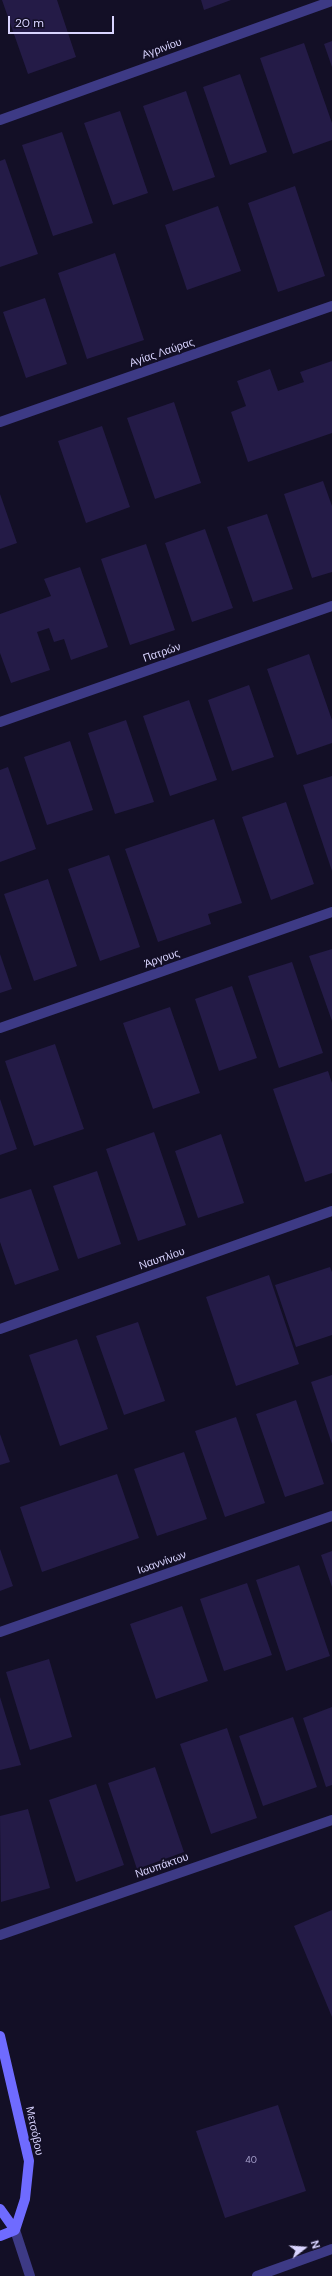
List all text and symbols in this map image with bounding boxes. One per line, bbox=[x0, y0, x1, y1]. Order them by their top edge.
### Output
scale bar bbox=[10, 8, 116, 34]
text: 20 m bbox=[15, 15, 44, 31]
street label: Αγρινίου bbox=[140, 36, 184, 62]
street label: Αγίας Λαύρας bbox=[128, 336, 196, 370]
street label: Πατρών bbox=[141, 640, 183, 666]
street label: Άργους bbox=[143, 947, 181, 971]
street label: Ναυπλίου bbox=[137, 1245, 187, 1273]
street label: Ιωαννίνων bbox=[136, 1548, 188, 1578]
street label: Ναυπάκτου bbox=[134, 1851, 190, 1881]
street label: Μετσόβου bbox=[22, 2105, 46, 2157]
house number: 40 bbox=[245, 2156, 257, 2166]
north arrow bbox=[284, 2228, 324, 2268]
text: N bbox=[308, 2239, 323, 2250]

